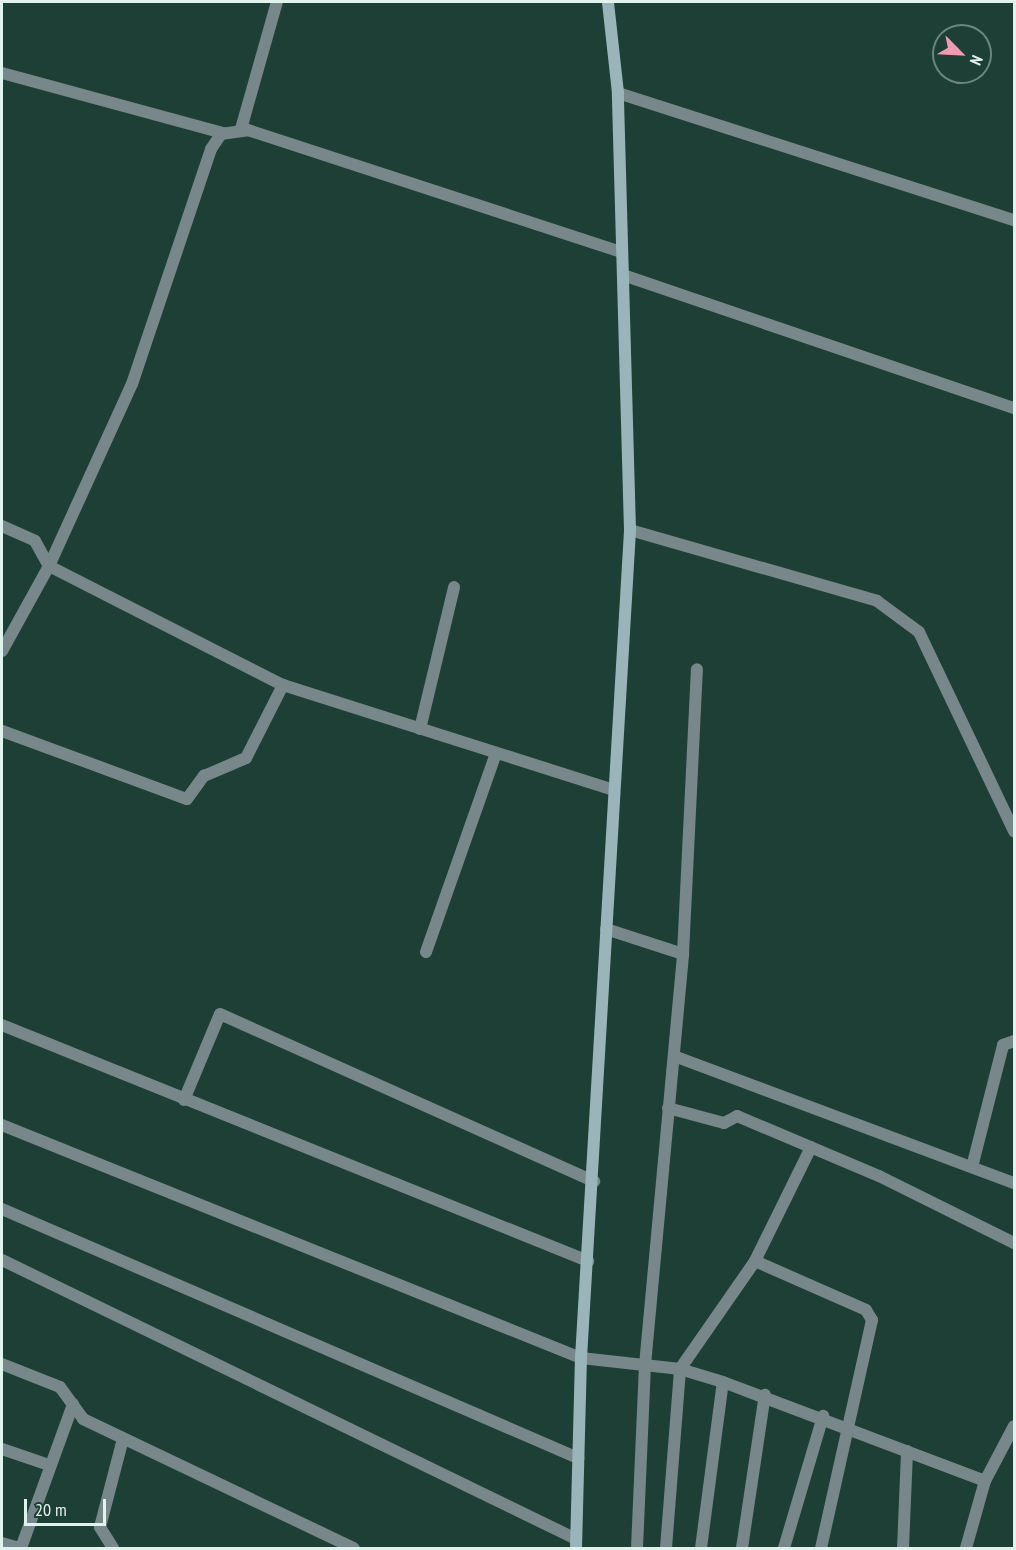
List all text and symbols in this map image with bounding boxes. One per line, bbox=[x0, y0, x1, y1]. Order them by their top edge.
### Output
north arrow bbox=[932, 24, 992, 84]
text: N bbox=[966, 52, 988, 69]
scale bar bbox=[27, 1487, 110, 1525]
text: 20 m bbox=[35, 1498, 67, 1521]

